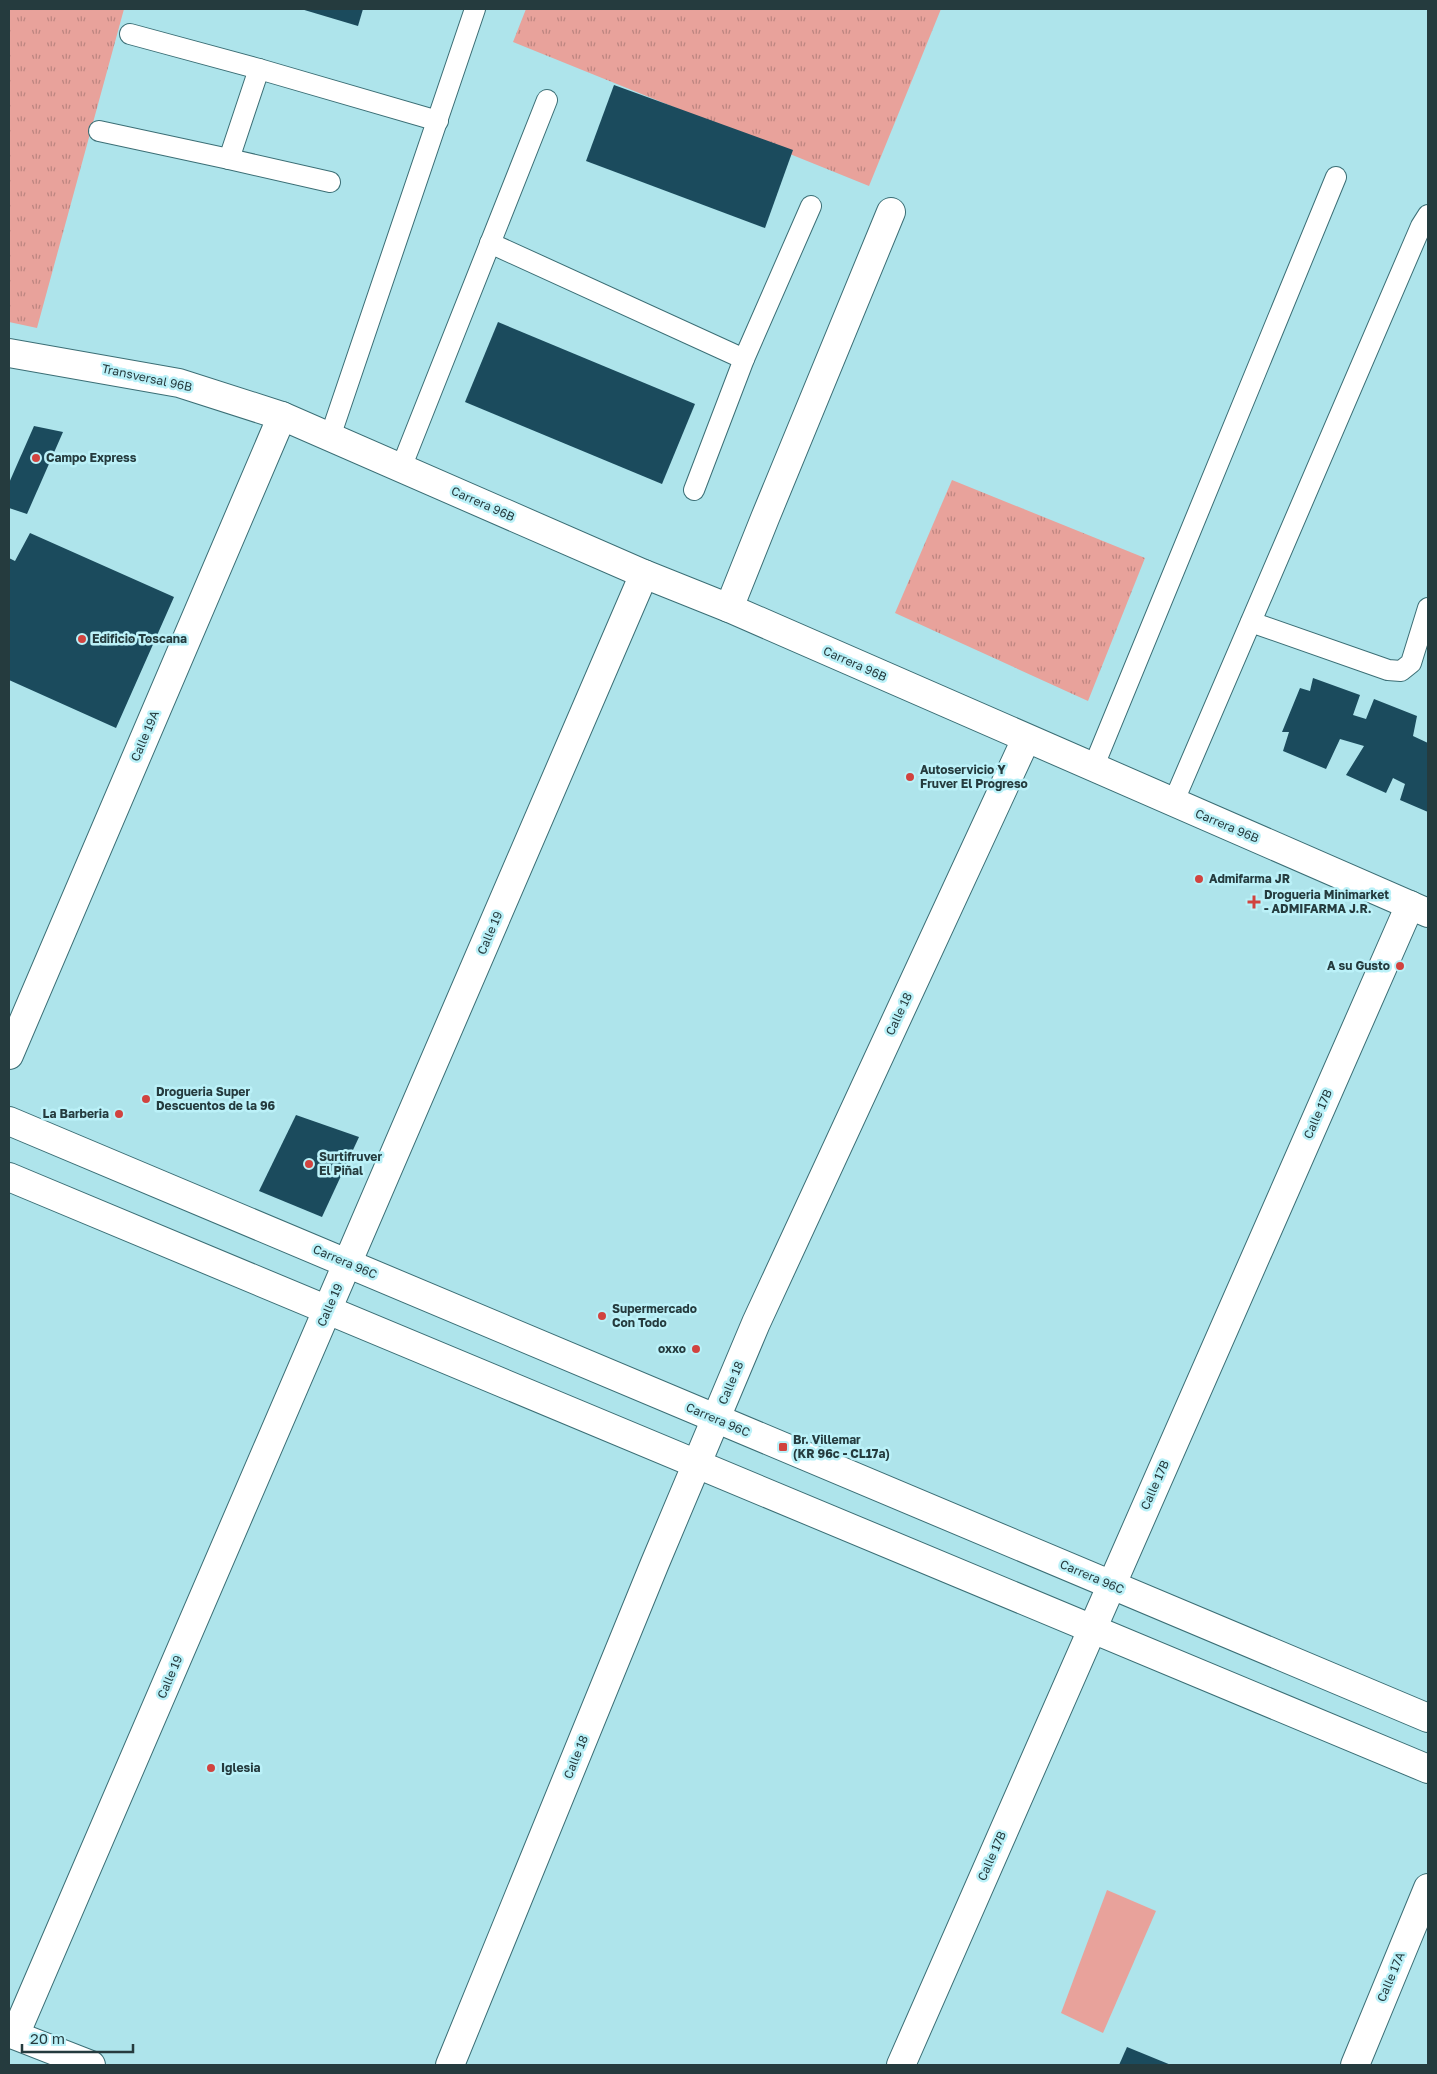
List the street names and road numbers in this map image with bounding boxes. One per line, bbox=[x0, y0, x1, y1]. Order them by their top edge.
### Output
street label: Transversal 96B bbox=[100, 361, 194, 394]
street label: Carrera 96B bbox=[449, 483, 517, 524]
street label: Carrera 96B bbox=[821, 643, 889, 684]
street label: Calle 19A bbox=[127, 708, 162, 763]
street label: Carrera 96B bbox=[1193, 805, 1261, 846]
street label: Calle 19 bbox=[474, 909, 505, 957]
street label: Calle 18 bbox=[882, 990, 915, 1038]
street label: Calle 17B bbox=[1300, 1087, 1335, 1141]
street label: Carrera 96C bbox=[311, 1241, 380, 1282]
street label: Calle 19 bbox=[313, 1281, 346, 1329]
street label: Calle 18 bbox=[715, 1359, 746, 1407]
street label: Carrera 96C bbox=[684, 1399, 753, 1440]
street label: Calle 17B bbox=[1137, 1458, 1172, 1512]
street label: Carrera 96C bbox=[1058, 1556, 1127, 1597]
street label: Calle 19 bbox=[154, 1653, 185, 1701]
street label: Calle 18 bbox=[560, 1733, 591, 1781]
street label: Calle 17B bbox=[974, 1829, 1009, 1883]
street label: Calle 17A bbox=[1373, 1950, 1408, 2004]

